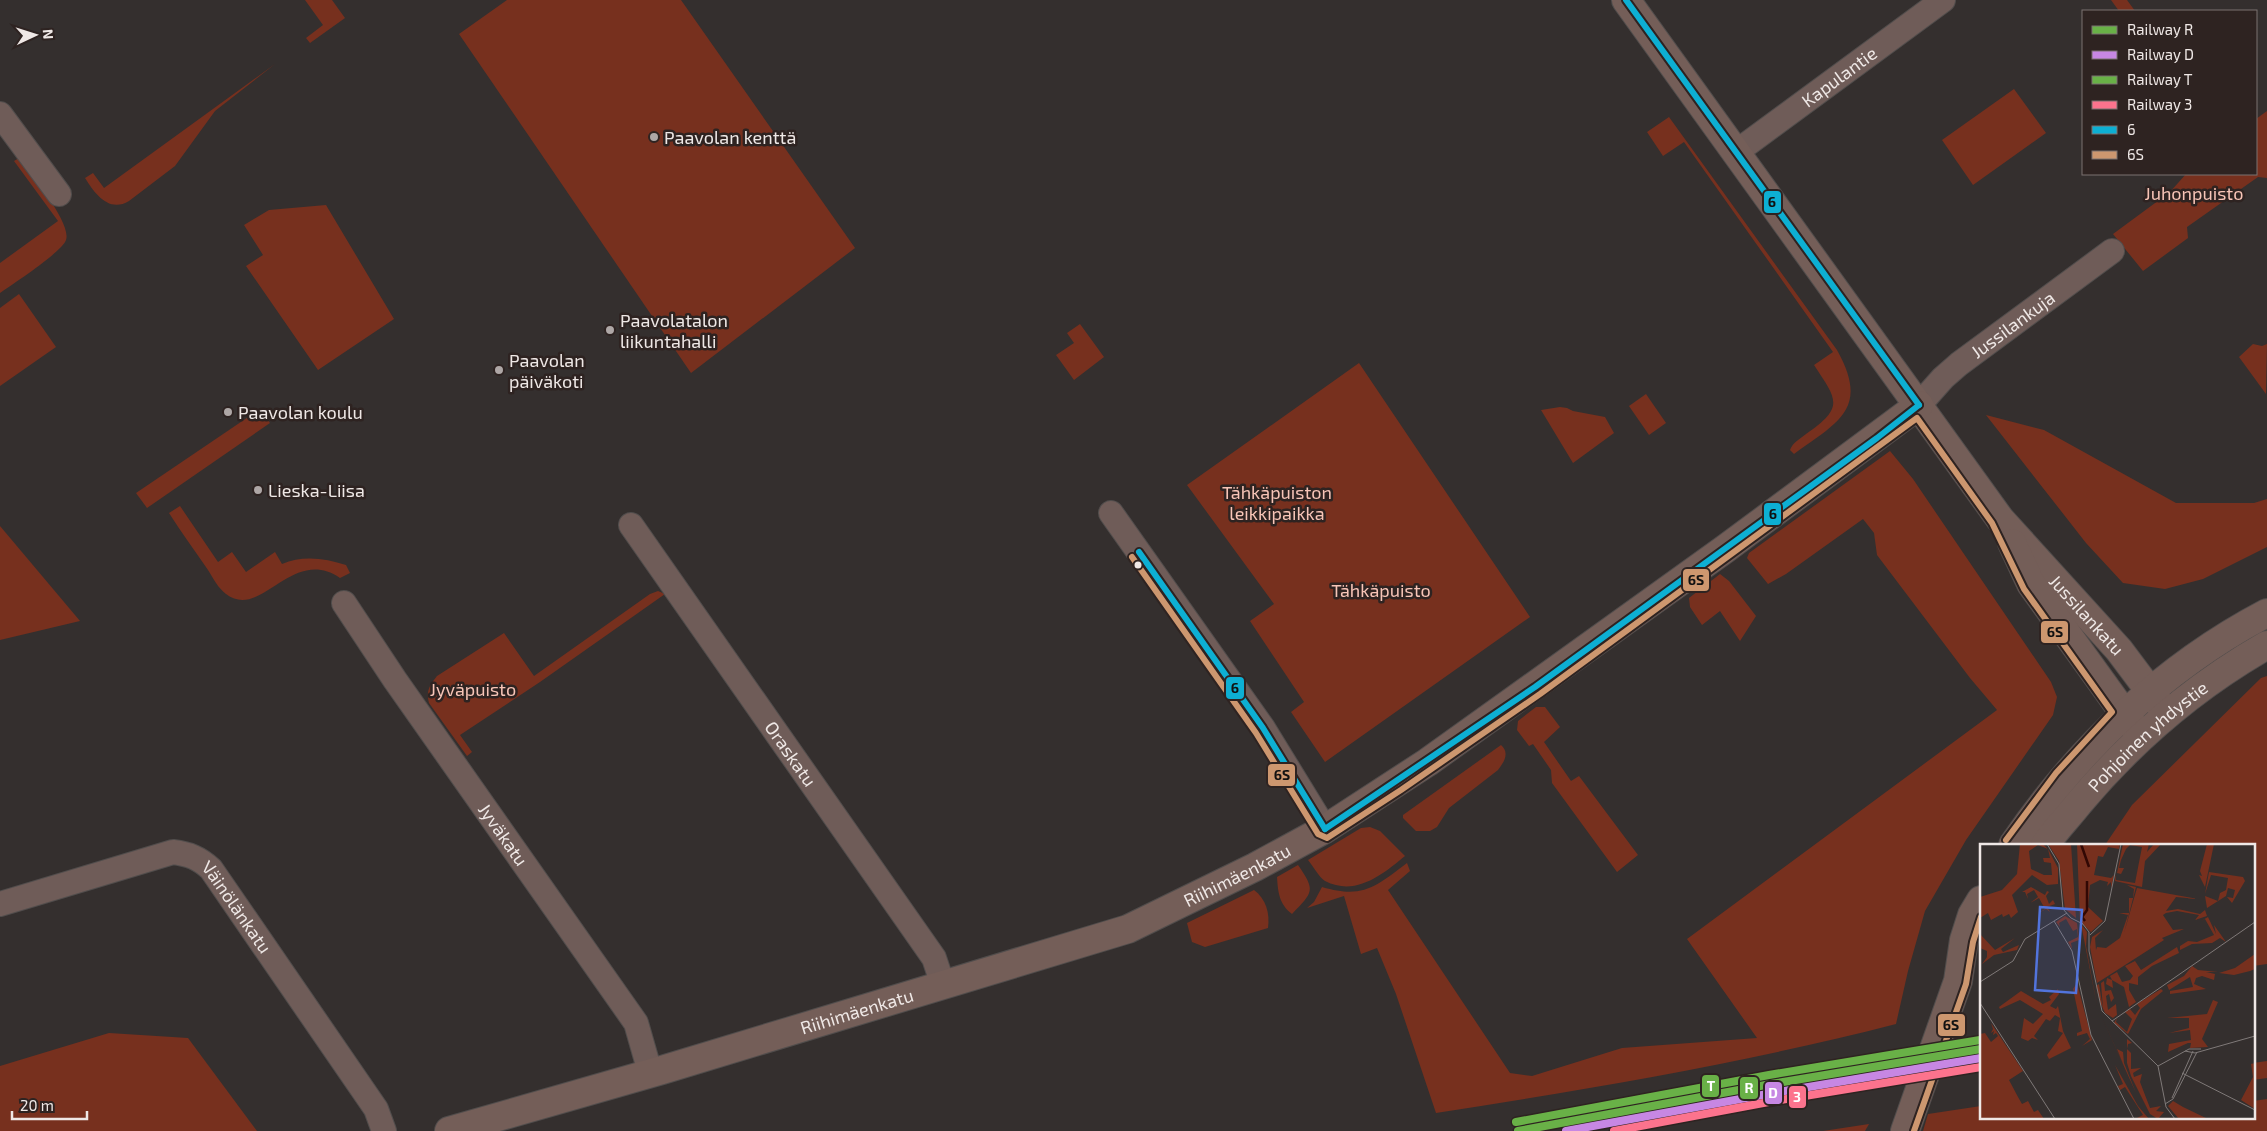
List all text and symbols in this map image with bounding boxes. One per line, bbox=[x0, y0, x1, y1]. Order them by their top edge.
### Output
north arrow bbox=[10, 10, 60, 60]
legend bbox=[2082, 10, 2257, 175]
text: Railway R bbox=[2127, 20, 2193, 38]
text: N bbox=[40, 28, 57, 40]
street label: Kapulantie bbox=[1797, 42, 1881, 111]
text: Railway D bbox=[2127, 45, 2194, 63]
text: Railway T bbox=[2127, 70, 2193, 88]
text: Railway 3 bbox=[2127, 95, 2192, 113]
text: 6 bbox=[2127, 120, 2136, 138]
place label: Paavolan kenttä bbox=[664, 126, 796, 148]
marker: Paavolan kenttä bbox=[648, 131, 660, 143]
text: 6S bbox=[2127, 145, 2144, 163]
park label: Juhonpuisto bbox=[2145, 182, 2243, 204]
line badge: 6 bbox=[1763, 190, 1782, 214]
text: 6 bbox=[1768, 193, 1776, 210]
street label: Jussilankuja bbox=[1966, 286, 2059, 363]
place label: Paavolatalon liikuntahalli bbox=[620, 309, 728, 352]
marker: Paavolatalon liikuntahalli bbox=[604, 324, 616, 336]
place label: Paavolan päiväkoti bbox=[509, 349, 585, 392]
marker: Paavolan päiväkoti bbox=[493, 364, 505, 376]
place label: Paavolan koulu bbox=[238, 401, 363, 423]
marker: Paavolan koulu bbox=[222, 406, 234, 418]
place label: Lieska-Liisa bbox=[268, 479, 365, 501]
park label: Tähkäpuiston leikkipaikka bbox=[1222, 481, 1332, 524]
marker: Lieska-Liisa bbox=[252, 484, 264, 496]
line badge: 6 bbox=[1763, 502, 1782, 526]
text: 6 bbox=[1769, 505, 1777, 522]
unlabelled marker bbox=[1133, 560, 1143, 570]
line badge: 6S bbox=[1682, 568, 1710, 592]
street label: Jussilankatu bbox=[2045, 570, 2129, 660]
text: 6S bbox=[1688, 571, 1704, 588]
park label: Tähkäpuisto bbox=[1331, 579, 1431, 601]
line badge: 6S bbox=[2040, 620, 2069, 644]
text: 6S bbox=[2047, 623, 2063, 640]
line badge: 6 bbox=[1225, 676, 1245, 700]
street label: Pohjoinen yhdystie bbox=[2083, 676, 2212, 796]
park label: Jyväpuisto bbox=[430, 678, 516, 700]
text: 6 bbox=[1231, 679, 1239, 696]
street label: Oraskatu bbox=[761, 717, 821, 790]
line badge: 6S bbox=[1267, 763, 1296, 787]
text: 6S bbox=[1274, 766, 1290, 783]
street label: Jyväkatu bbox=[474, 799, 533, 870]
street label: Riihimäenkatu bbox=[1180, 839, 1294, 911]
inset map bbox=[1980, 844, 2254, 1118]
street label: Väinölänkatu bbox=[198, 855, 277, 957]
street label: Riihimäenkatu bbox=[798, 984, 916, 1039]
line badge: 6S bbox=[1937, 1013, 1966, 1037]
text: 6S bbox=[1943, 1016, 1959, 1033]
line badge: T bbox=[1701, 1074, 1720, 1098]
line badge: R bbox=[1739, 1076, 1759, 1100]
text: T bbox=[1707, 1077, 1716, 1094]
text: R bbox=[1744, 1079, 1754, 1096]
line badge: D bbox=[1764, 1081, 1783, 1105]
text: D bbox=[1768, 1084, 1778, 1101]
line badge: 3 bbox=[1788, 1085, 1807, 1109]
scale bar bbox=[12, 1088, 88, 1120]
text: 3 bbox=[1793, 1088, 1801, 1105]
text: 20 m bbox=[20, 1096, 54, 1114]

